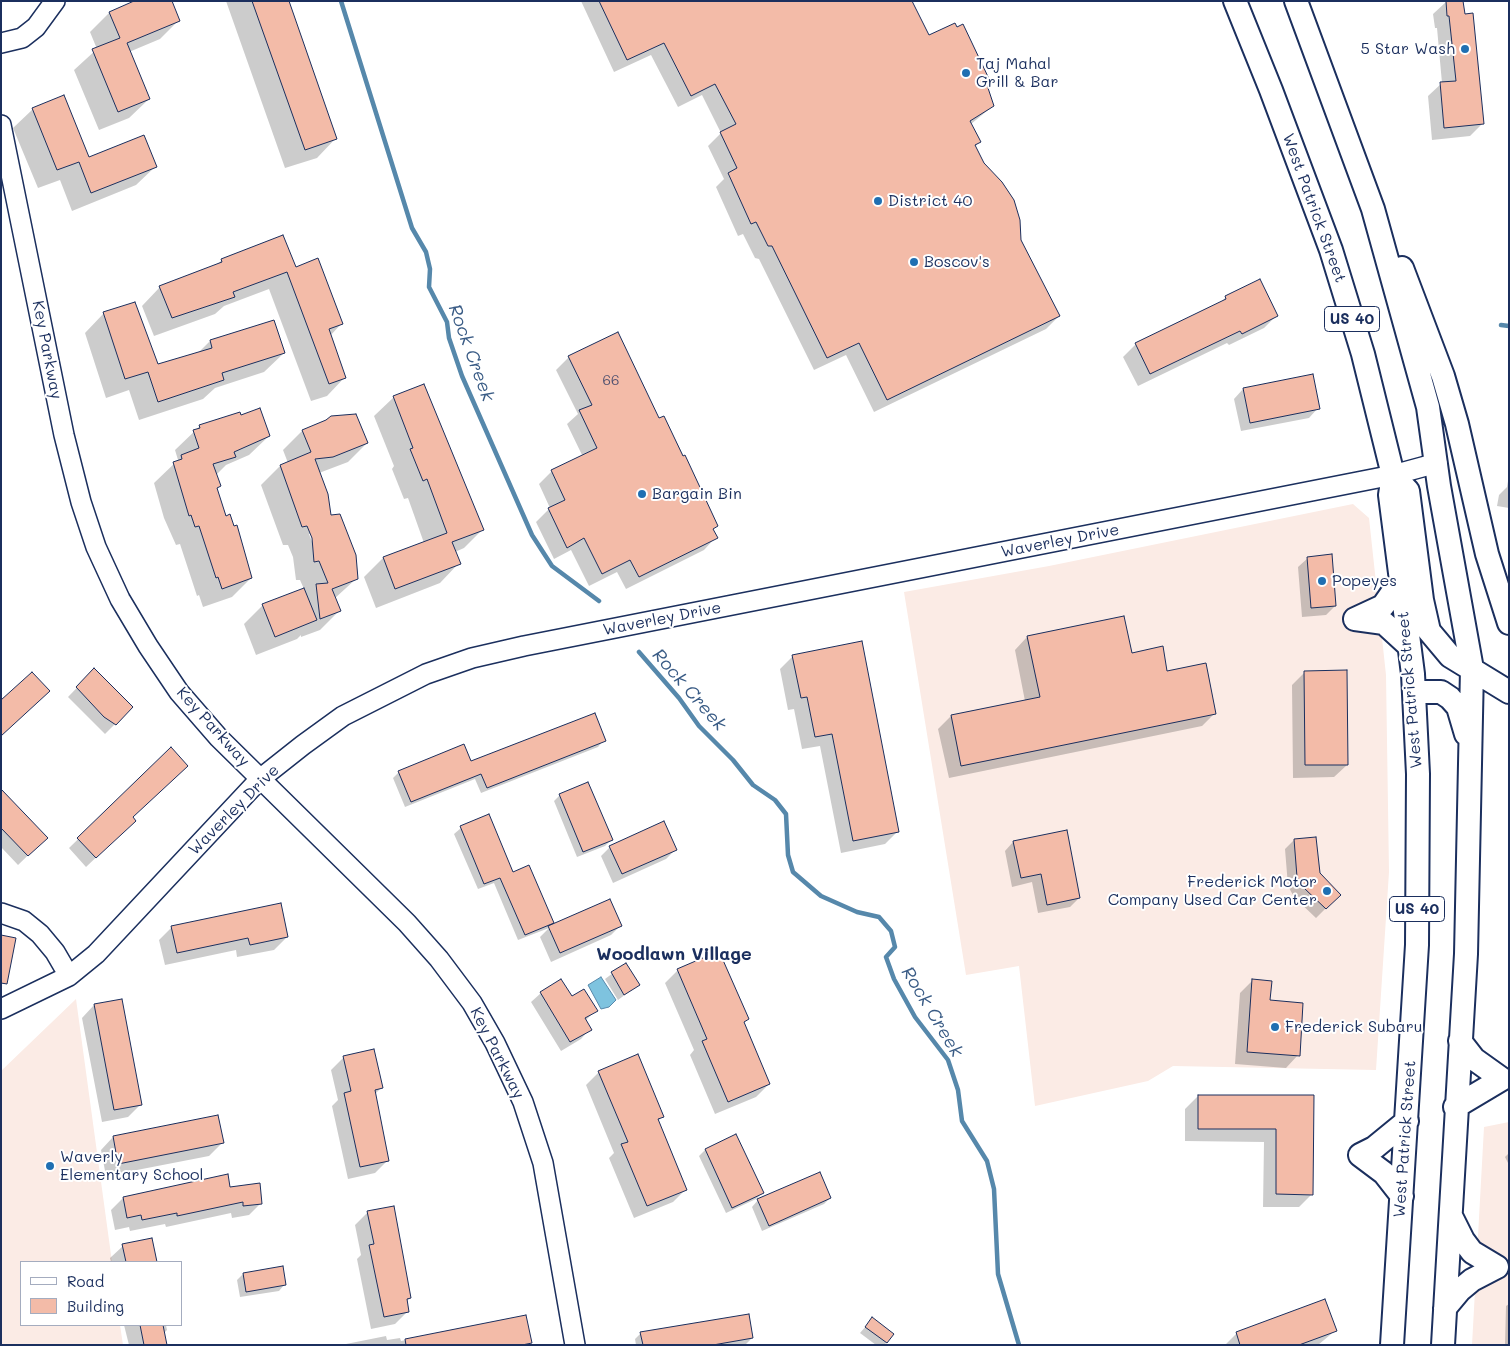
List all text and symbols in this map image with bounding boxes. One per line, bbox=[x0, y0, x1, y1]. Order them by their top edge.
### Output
place label: 5 Star Wash bbox=[1361, 39, 1455, 59]
marker: 5 Star Wash bbox=[1459, 43, 1471, 55]
place label: Taj Mahal Grill & Bar bbox=[976, 54, 1059, 92]
marker: Taj Mahal Grill & Bar bbox=[960, 67, 972, 79]
street label: West Patrick Street bbox=[1278, 131, 1350, 285]
place label: District 40 bbox=[888, 191, 972, 211]
marker: District 40 bbox=[872, 195, 884, 207]
place label: Boscov's bbox=[924, 252, 990, 272]
marker: Boscov's bbox=[908, 256, 920, 268]
street label: Key Parkway bbox=[28, 299, 66, 401]
water label: Rock Creek bbox=[443, 301, 499, 405]
road number: US 40 bbox=[1324, 306, 1380, 332]
house number: 66 bbox=[603, 373, 619, 389]
place label: Bargain Bin bbox=[652, 484, 742, 504]
marker: Bargain Bin bbox=[636, 488, 648, 500]
street label: Waverley Drive bbox=[999, 520, 1121, 562]
place label: Popeyes bbox=[1332, 571, 1397, 591]
marker: Popeyes bbox=[1316, 575, 1328, 587]
street label: Waverley Drive bbox=[601, 598, 723, 640]
street label: West Patrick Street bbox=[1394, 611, 1426, 769]
water label: Rock Creek bbox=[647, 644, 731, 736]
street label: Key Parkway bbox=[172, 683, 254, 771]
street label: Waverley Drive bbox=[185, 761, 283, 859]
place label: Frederick Motor Company Used Car Center bbox=[1108, 872, 1317, 910]
marker: Frederick Motor Company Used Car Center bbox=[1321, 885, 1333, 897]
road number: US 40 bbox=[1390, 896, 1444, 922]
district label: Woodlawn Village bbox=[596, 943, 752, 965]
water label: Rock Creek bbox=[897, 963, 967, 1061]
street label: Key Parkway bbox=[466, 1004, 528, 1102]
place label: Frederick Subaru bbox=[1285, 1017, 1423, 1037]
marker: Frederick Subaru bbox=[1269, 1021, 1281, 1033]
street label: West Patrick Street bbox=[1390, 1060, 1420, 1218]
place label: Waverly Elementary School bbox=[60, 1147, 204, 1185]
marker: Waverly Elementary School bbox=[44, 1160, 56, 1172]
legend bbox=[20, 1261, 182, 1326]
text: Road bbox=[67, 1271, 104, 1291]
text: Building bbox=[67, 1296, 124, 1316]

